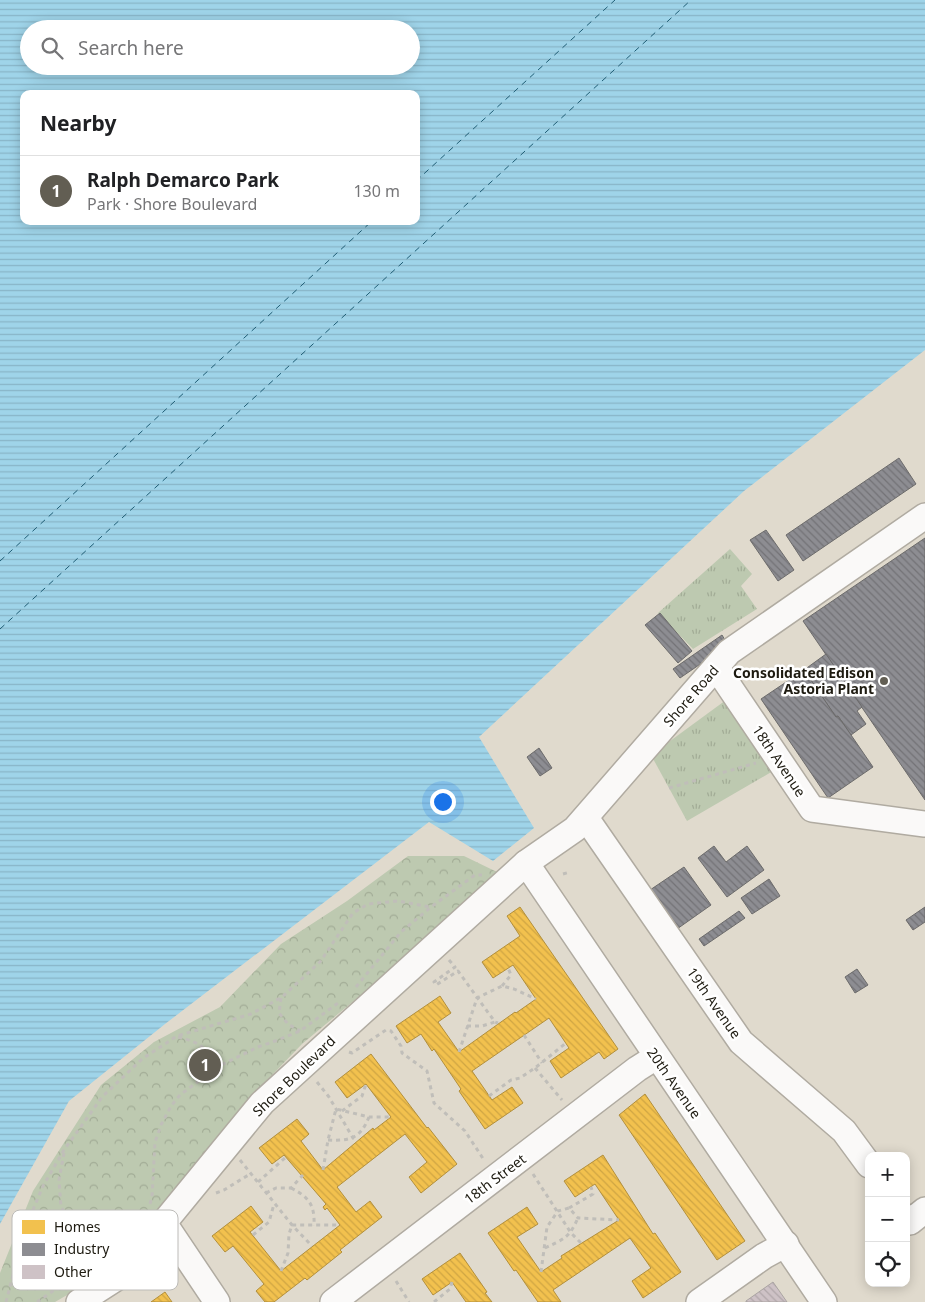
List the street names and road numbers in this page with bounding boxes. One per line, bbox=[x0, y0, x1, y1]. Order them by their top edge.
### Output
street label: Shore Road bbox=[659, 661, 723, 730]
street label: 18th Avenue bbox=[748, 721, 810, 800]
street label: 19th Avenue bbox=[683, 963, 746, 1042]
street label: Shore Boulevard bbox=[248, 1031, 339, 1120]
street label: 20th Avenue bbox=[643, 1043, 706, 1122]
street label: 18th Street bbox=[460, 1149, 529, 1208]

